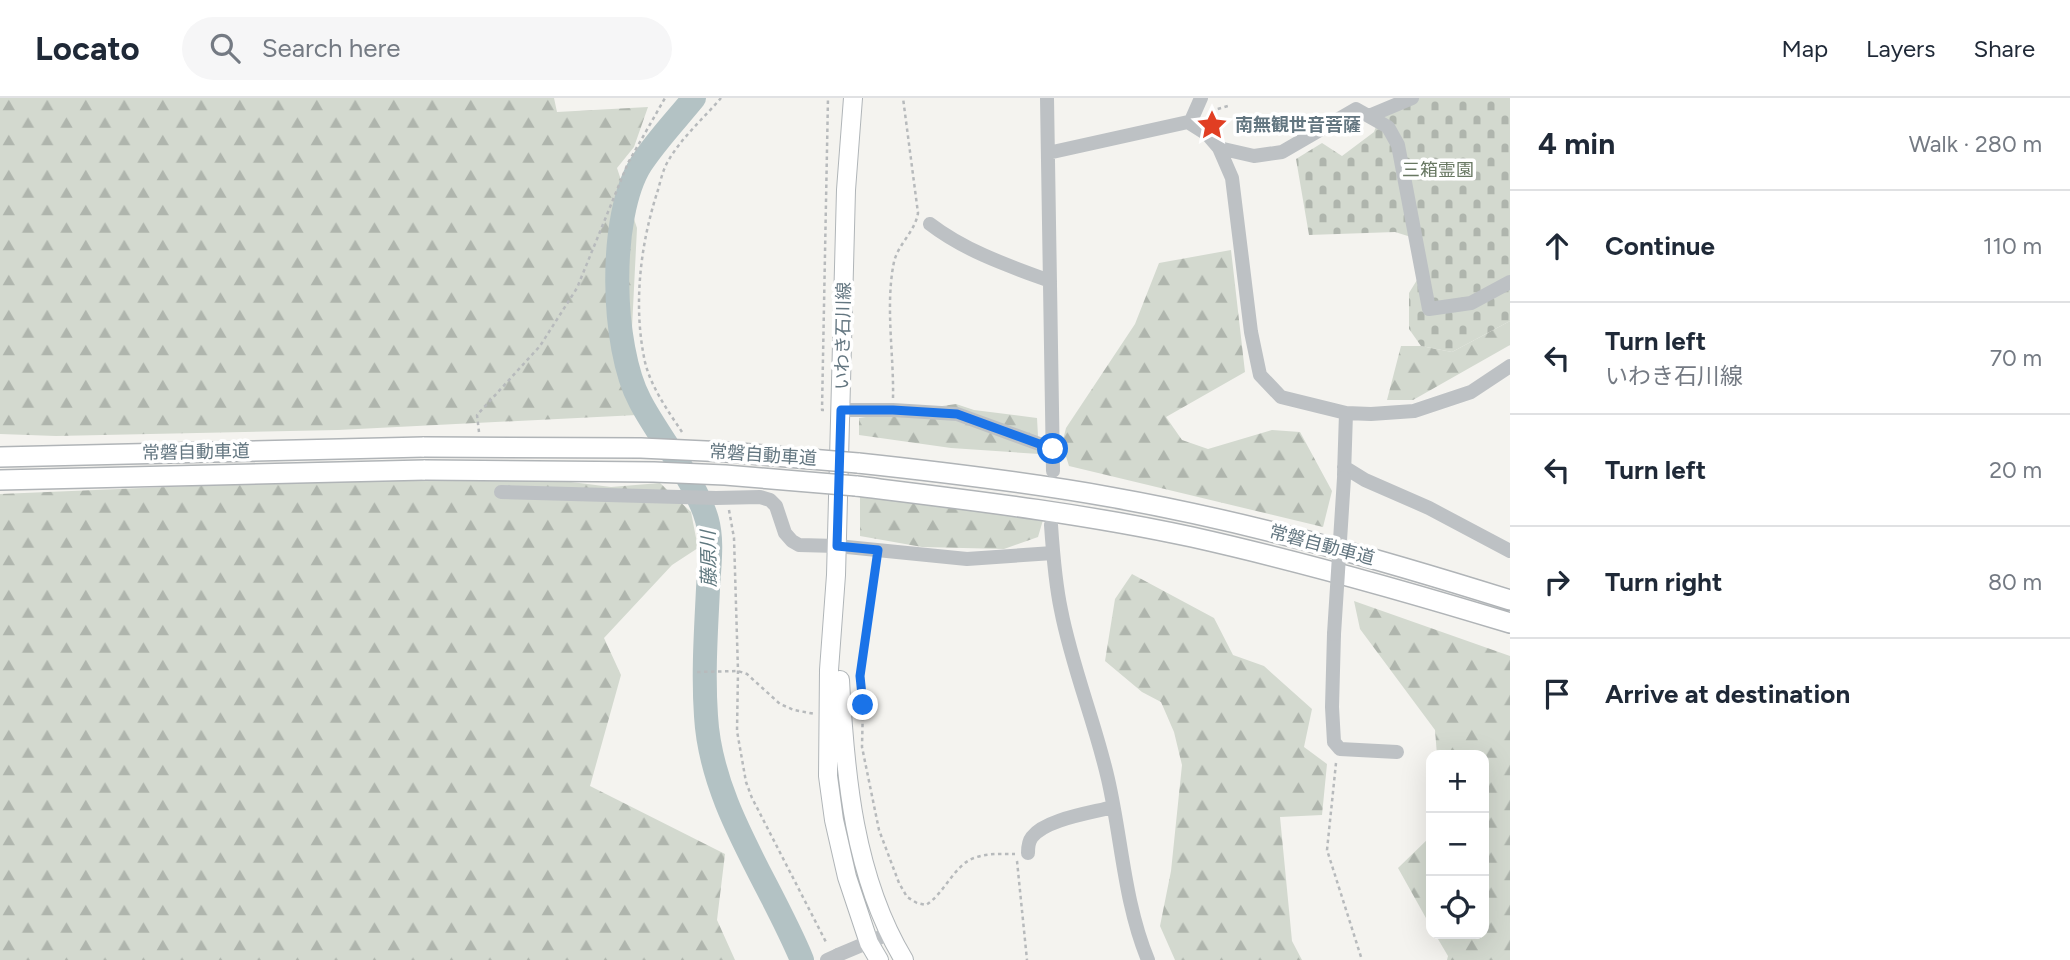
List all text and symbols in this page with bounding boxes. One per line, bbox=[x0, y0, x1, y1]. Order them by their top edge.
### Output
search box bbox=[182, 17, 672, 80]
text: Locato bbox=[35, 29, 140, 68]
icon: search bbox=[206, 29, 244, 67]
text: Search here bbox=[262, 32, 401, 64]
text: Map bbox=[1781, 34, 1828, 63]
text: Layers bbox=[1866, 34, 1935, 63]
text: Share bbox=[1973, 34, 2035, 63]
place icon: 南無観世音菩薩 bbox=[1195, 108, 1229, 142]
place label: 南無観世音菩薩 bbox=[1235, 114, 1361, 136]
text: 4 min bbox=[1538, 125, 1615, 162]
text: Walk · 280 m bbox=[1909, 130, 2042, 158]
park label: 三箱霊園 bbox=[1402, 159, 1474, 181]
icon: ahead bbox=[1538, 227, 1576, 265]
text: Continue bbox=[1605, 230, 1715, 262]
text: 110 m bbox=[1983, 232, 2042, 260]
street label: いわき石川線 bbox=[831, 282, 855, 390]
text: Turn left bbox=[1605, 325, 1706, 357]
icon: left bbox=[1538, 339, 1576, 377]
text: 70 m bbox=[1990, 344, 2042, 372]
text: いわき石川線 bbox=[1605, 362, 1743, 390]
route start bbox=[1037, 433, 1068, 464]
street label: 常磐自動車道 bbox=[142, 440, 250, 464]
street label: 常磐自動車道 bbox=[708, 440, 818, 470]
icon: left bbox=[1538, 451, 1576, 489]
text: Turn left bbox=[1605, 454, 1706, 486]
text: 20 m bbox=[1989, 456, 2042, 484]
street label: 常磐自動車道 bbox=[1267, 520, 1377, 570]
water label: 藤原川 bbox=[696, 528, 720, 588]
icon: right bbox=[1538, 563, 1576, 601]
text: Turn right bbox=[1605, 566, 1722, 598]
text: 80 m bbox=[1988, 568, 2042, 596]
icon: arrive bbox=[1538, 675, 1576, 713]
text: Arrive at destination bbox=[1605, 678, 1850, 710]
route end bbox=[847, 689, 878, 720]
map controls bbox=[1426, 750, 1489, 939]
button: + bbox=[1426, 750, 1489, 813]
button: − bbox=[1426, 813, 1489, 876]
button: locate bbox=[1426, 876, 1489, 939]

